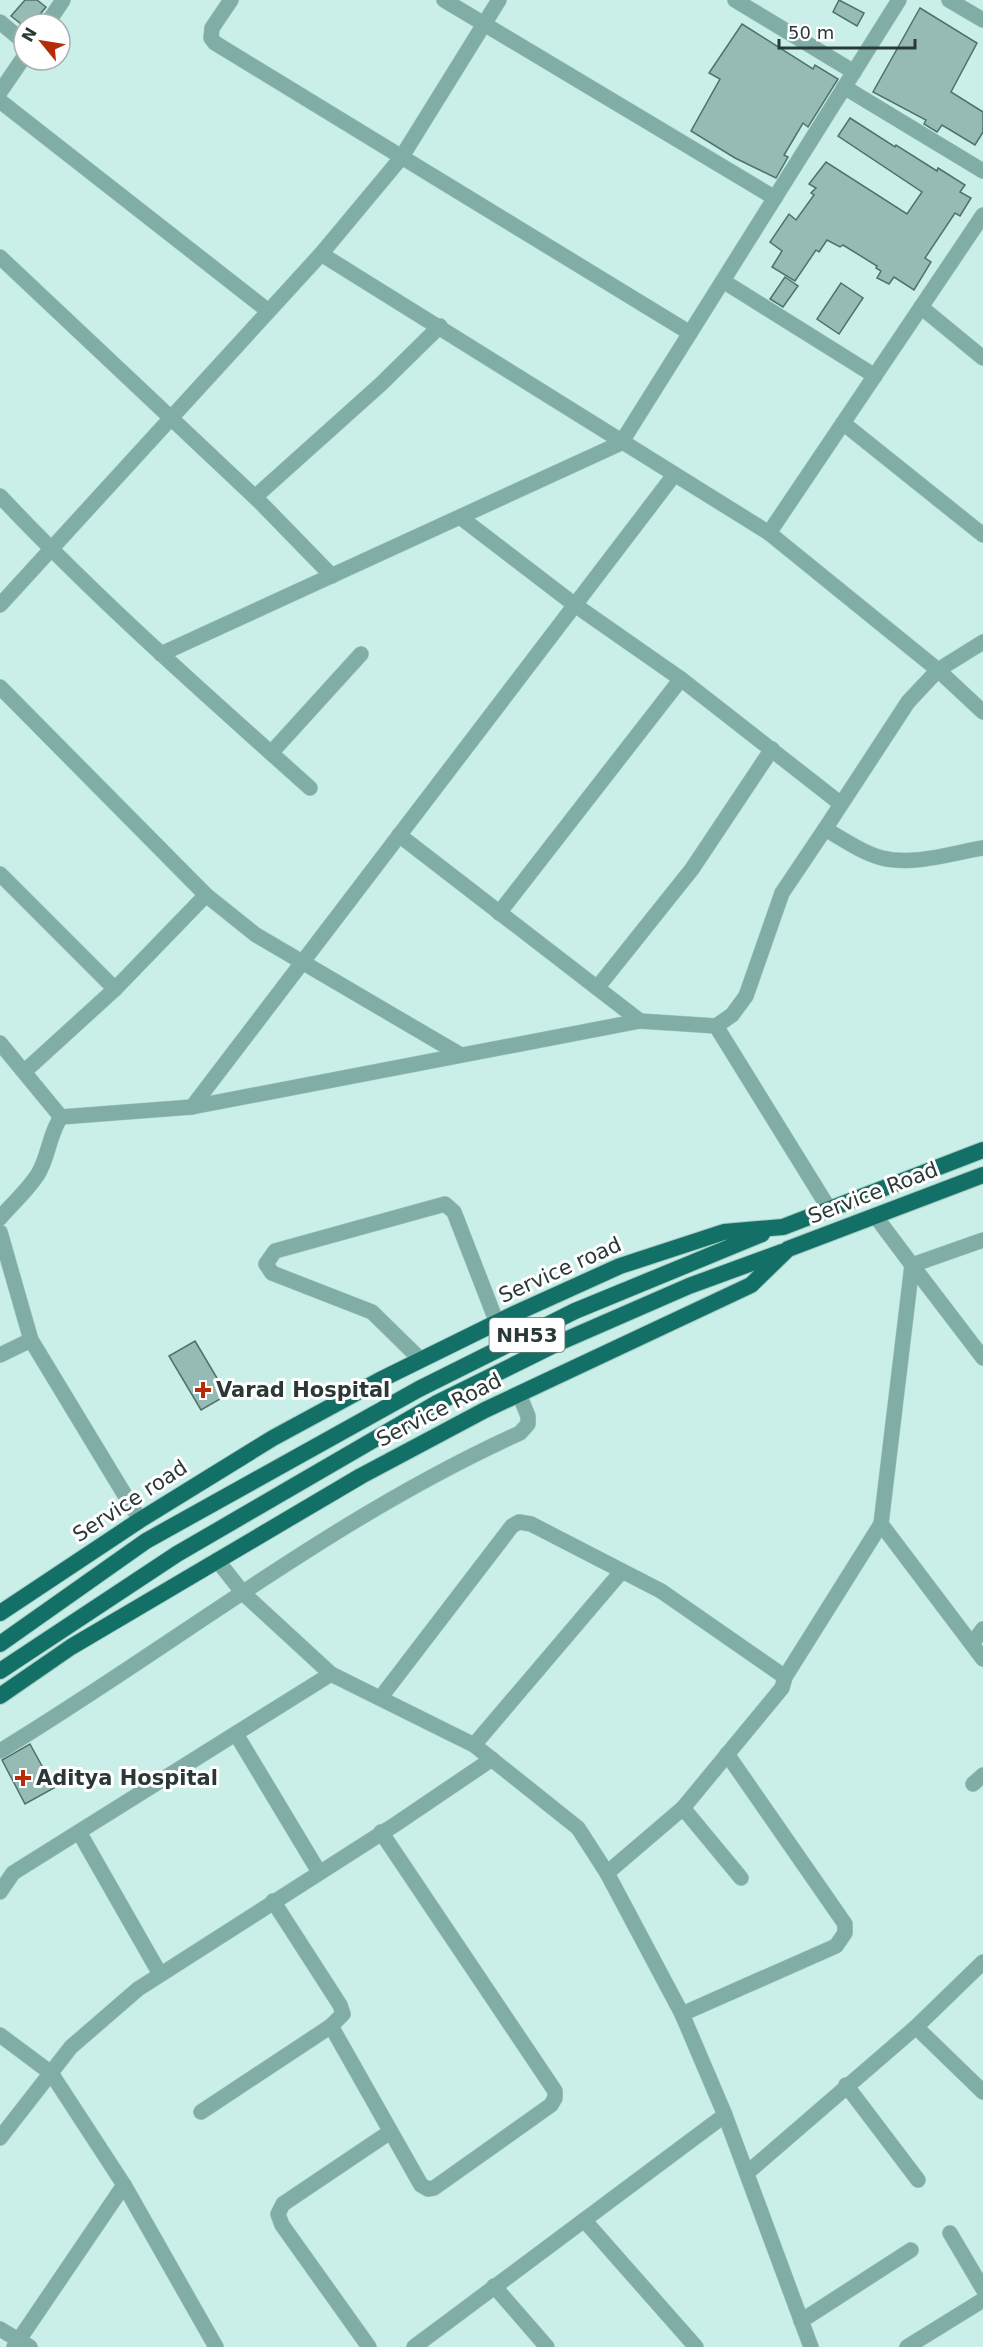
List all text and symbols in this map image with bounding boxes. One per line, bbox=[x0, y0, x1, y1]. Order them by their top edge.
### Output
north arrow bbox=[12, 12, 72, 72]
scale bar bbox=[779, 12, 916, 50]
text: 50 m bbox=[788, 22, 834, 43]
text: N bbox=[18, 24, 41, 45]
street label: Service Road bbox=[805, 1157, 941, 1229]
street label: Service road bbox=[495, 1232, 625, 1308]
road number: NH53 bbox=[490, 1318, 564, 1352]
street label: Service Road bbox=[373, 1368, 505, 1452]
place label: Varad Hospital bbox=[216, 1378, 390, 1402]
marker: Varad Hospital bbox=[194, 1381, 212, 1399]
street label: Service road bbox=[68, 1455, 192, 1547]
place label: Aditya Hospital bbox=[36, 1766, 218, 1790]
marker: Aditya Hospital bbox=[14, 1769, 32, 1787]

